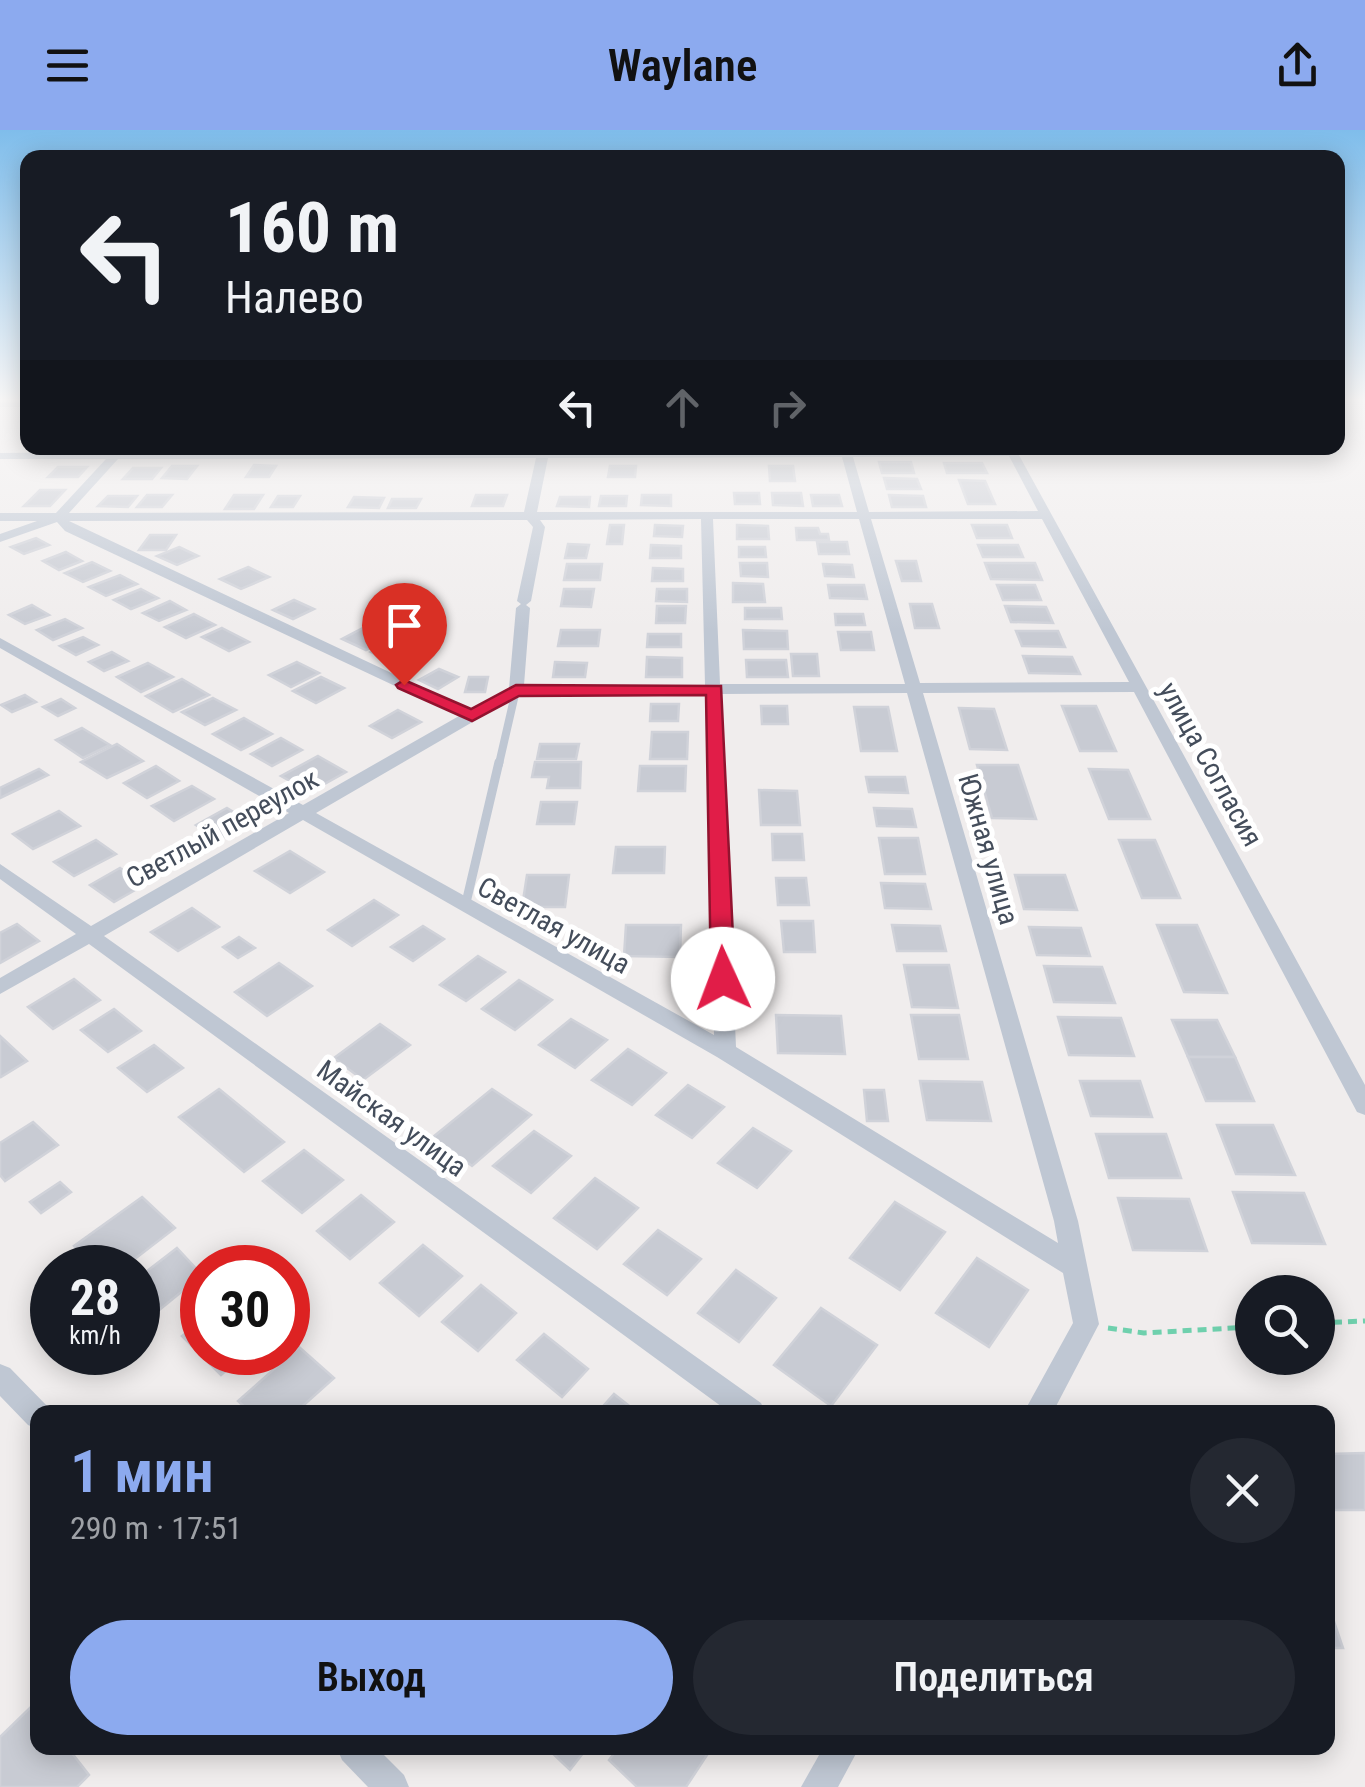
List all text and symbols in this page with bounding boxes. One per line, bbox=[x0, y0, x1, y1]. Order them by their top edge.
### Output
icon: menu bbox=[40, 38, 95, 93]
icon: share bbox=[1270, 38, 1325, 93]
text: Waylane bbox=[608, 39, 757, 92]
text: 160 m bbox=[225, 187, 399, 269]
icon: left bbox=[60, 190, 190, 320]
text: Налево bbox=[225, 271, 364, 324]
icon: left bbox=[550, 380, 605, 435]
icon: ahead bbox=[655, 380, 710, 435]
icon: right bbox=[760, 380, 815, 435]
pin bbox=[362, 583, 447, 686]
icon: arrive bbox=[377, 598, 432, 653]
street label: улица Согласия bbox=[1152, 676, 1269, 852]
street label: Светлый переулок bbox=[120, 762, 324, 895]
street label: Южная улица bbox=[951, 770, 1026, 928]
street label: Светлая улица bbox=[472, 870, 636, 981]
position arrow bbox=[671, 927, 775, 1031]
street label: Майская улица bbox=[311, 1053, 473, 1184]
speed limit sign: 30 bbox=[180, 1245, 310, 1375]
text: 28 bbox=[70, 1269, 120, 1327]
map controls bbox=[1235, 1275, 1335, 1375]
button: search bbox=[1235, 1275, 1335, 1375]
text: km/h bbox=[69, 1321, 121, 1350]
text: 1 мин bbox=[70, 1436, 214, 1507]
button: close bbox=[1190, 1438, 1295, 1543]
text: 290 m · 17:51 bbox=[70, 1509, 242, 1547]
button: Выход bbox=[70, 1620, 673, 1735]
button: Поделиться bbox=[693, 1620, 1295, 1735]

